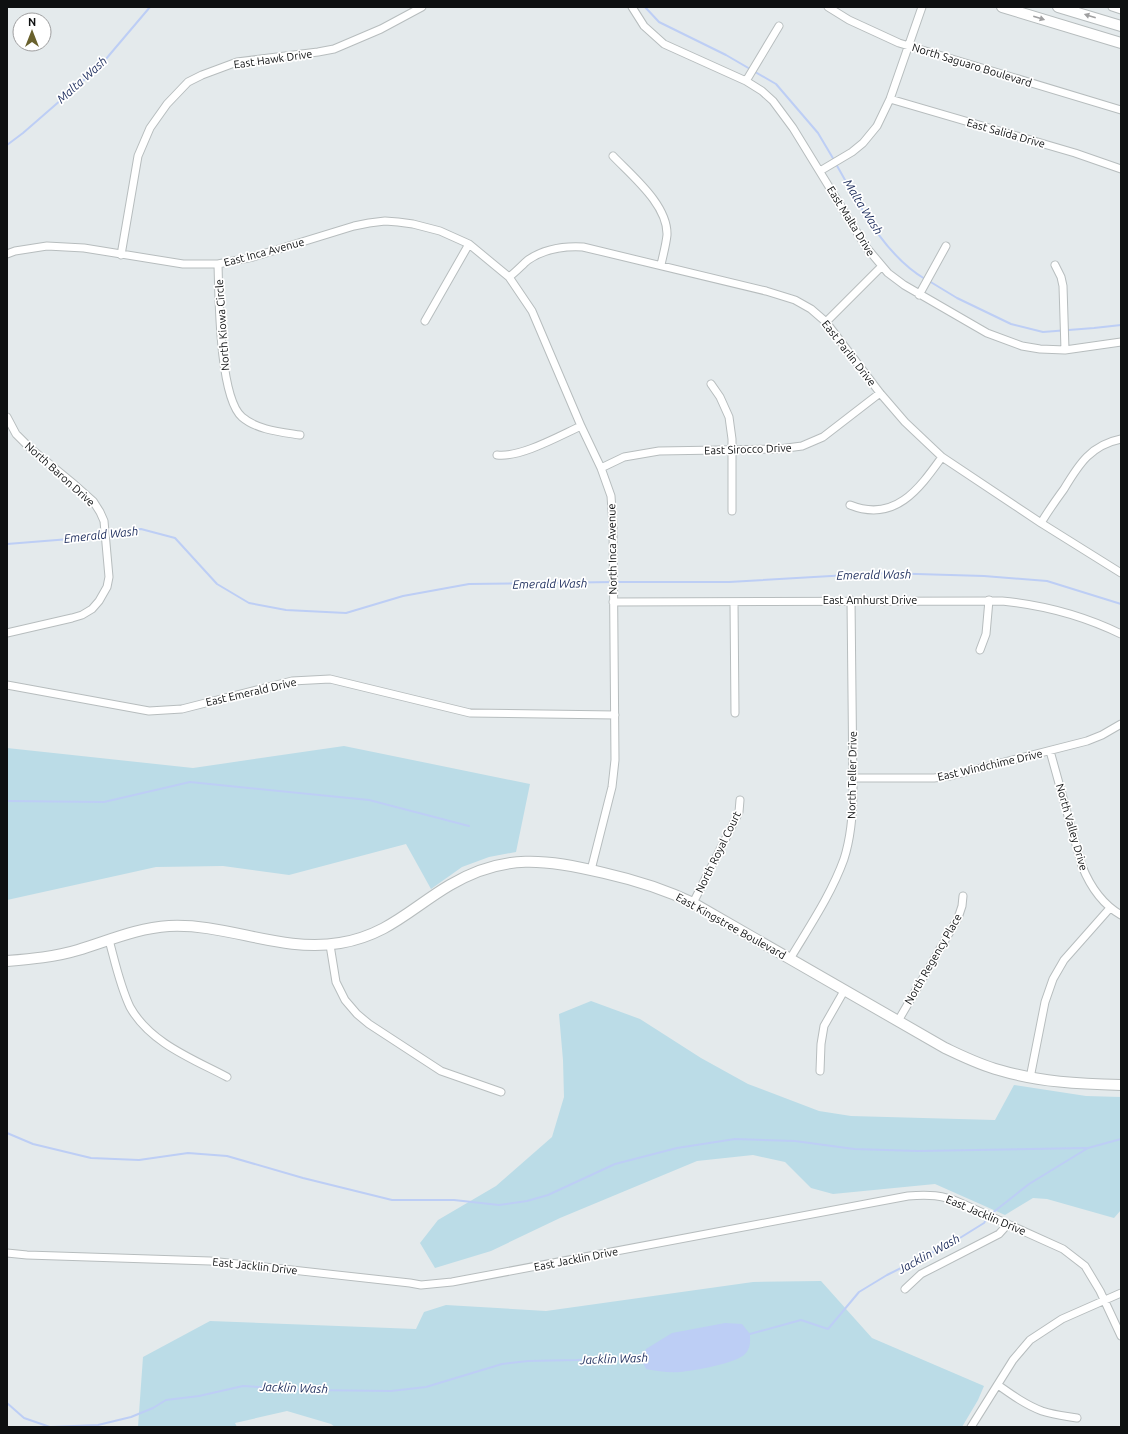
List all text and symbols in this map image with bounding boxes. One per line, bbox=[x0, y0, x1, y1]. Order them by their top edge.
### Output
north arrow bbox=[12, 12, 52, 52]
one-way arrow bbox=[1083, 13, 1095, 19]
one-way arrow bbox=[1033, 15, 1045, 21]
text: N bbox=[28, 16, 36, 28]
street label: North Saguaro Boulevard bbox=[911, 41, 1033, 89]
street label: East Hawk Drive bbox=[233, 48, 313, 70]
water label: Malta Wash bbox=[54, 54, 109, 105]
street label: East Salida Drive bbox=[965, 116, 1047, 150]
water label: Malta Wash bbox=[841, 177, 886, 237]
street label: East Malta Drive bbox=[825, 184, 877, 258]
street label: East Inca Avenue bbox=[222, 235, 306, 269]
street label: North Kiowa Circle bbox=[213, 279, 231, 371]
street label: East Parlin Drive bbox=[820, 318, 878, 388]
street label: North Baron Drive bbox=[23, 440, 97, 508]
street label: East Sirocco Drive bbox=[704, 441, 792, 457]
street label: North Inca Avenue bbox=[605, 503, 619, 595]
water label: Emerald Wash bbox=[63, 524, 139, 545]
water label: Emerald Wash bbox=[836, 567, 912, 582]
water label: Emerald Wash bbox=[512, 576, 588, 591]
street label: East Amhurst Drive bbox=[823, 594, 917, 606]
street label: East Emerald Drive bbox=[204, 676, 298, 708]
street label: North Teller Drive bbox=[845, 731, 859, 819]
street label: East Windchime Drive bbox=[936, 747, 1044, 783]
street label: North Valley Drive bbox=[1054, 782, 1090, 872]
street label: North Royal Court bbox=[693, 809, 743, 895]
street label: East Kingstree Boulevard bbox=[674, 891, 788, 961]
street label: North Regency Place bbox=[902, 912, 964, 1006]
street label: East Jacklin Drive bbox=[944, 1193, 1028, 1237]
water label: Jacklin Wash bbox=[895, 1231, 962, 1276]
street label: East Jacklin Drive bbox=[533, 1245, 619, 1273]
street label: East Jacklin Drive bbox=[212, 1256, 298, 1276]
water label: Jacklin Wash bbox=[579, 1351, 648, 1366]
water label: Jacklin Wash bbox=[259, 1380, 328, 1395]

